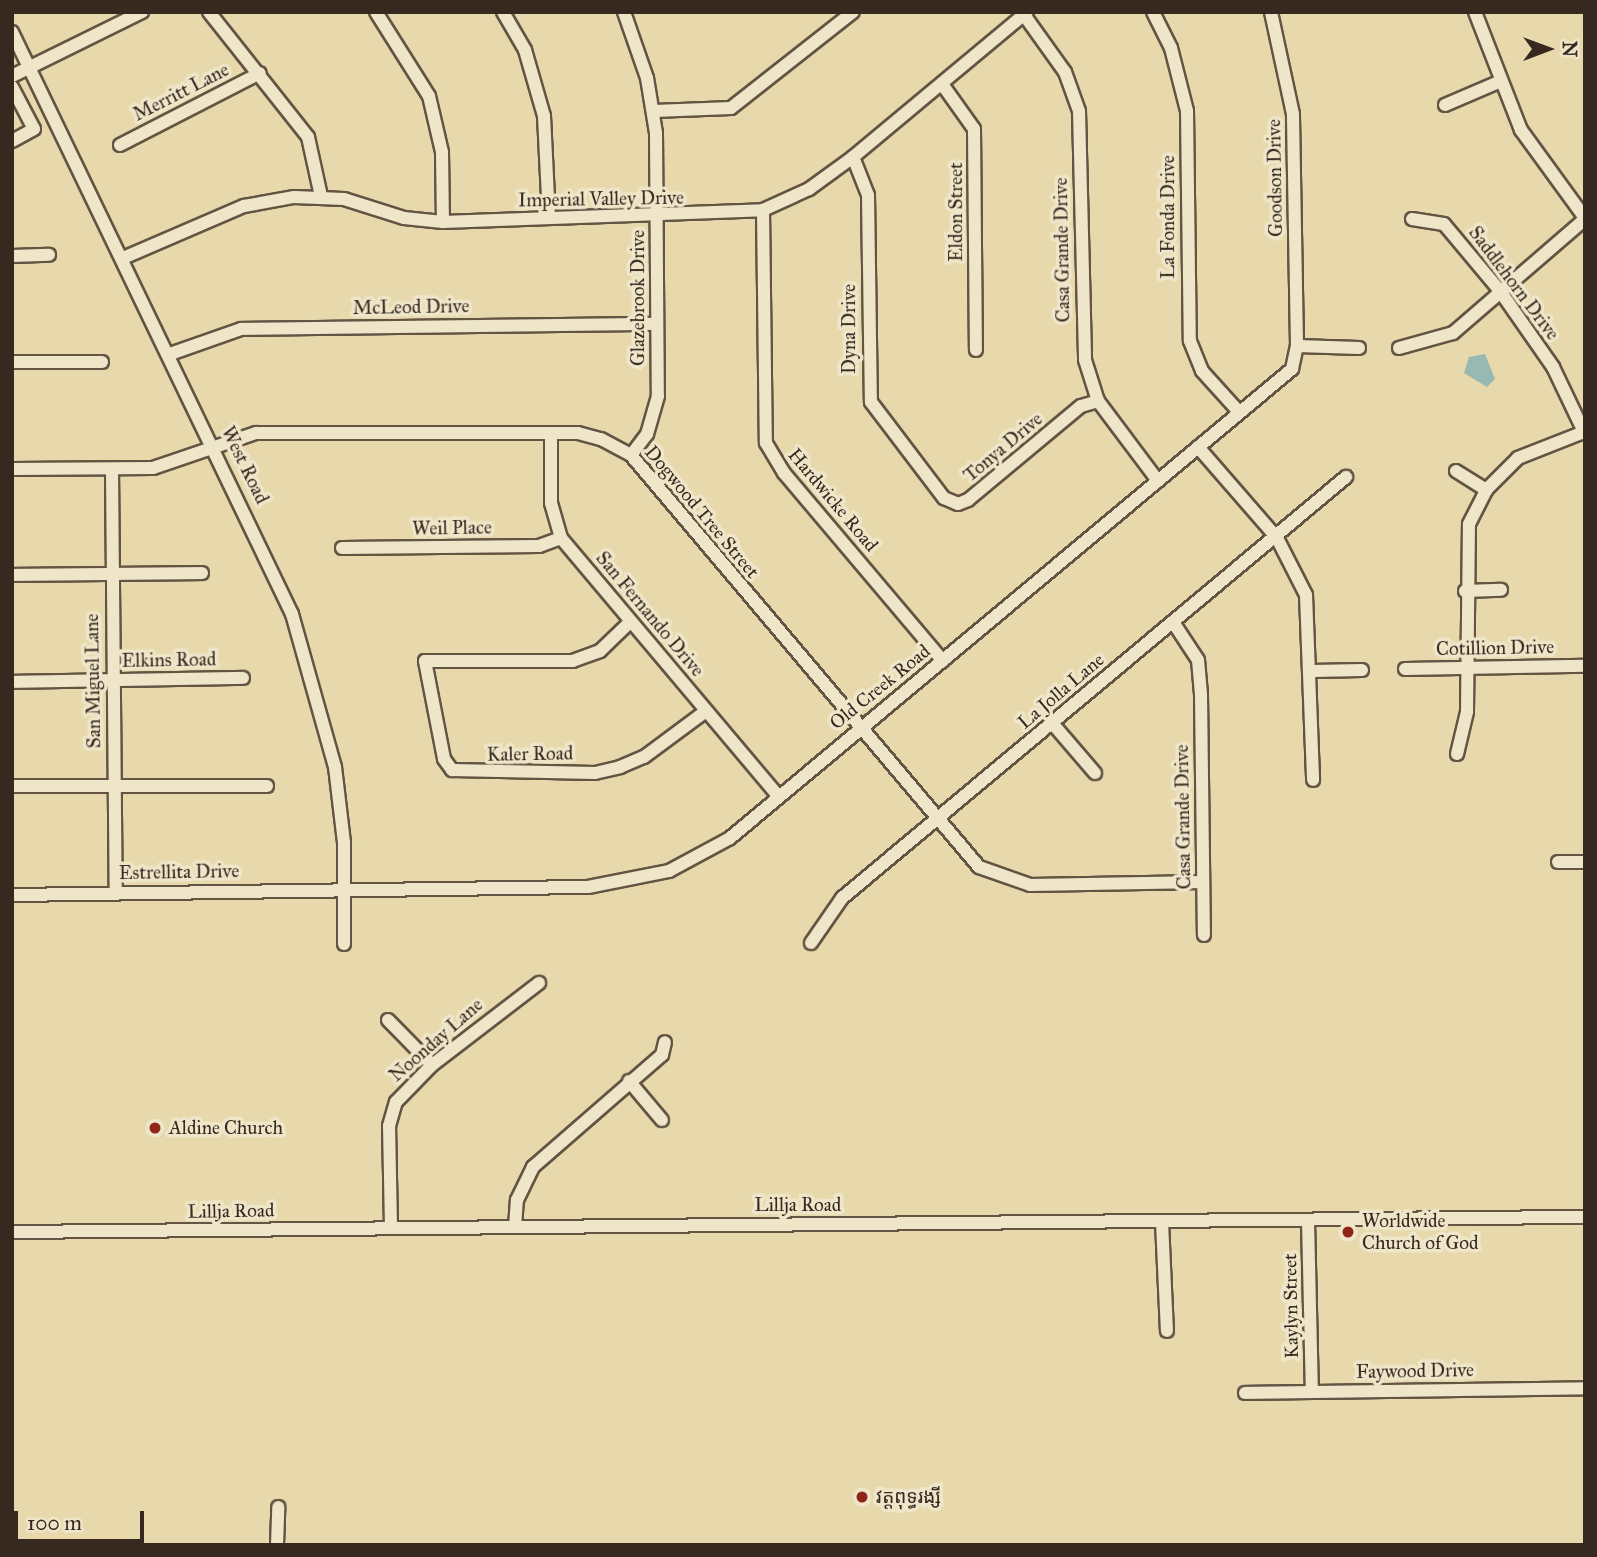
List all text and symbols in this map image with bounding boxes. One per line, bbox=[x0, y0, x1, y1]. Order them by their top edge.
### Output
north arrow bbox=[1513, 14, 1583, 84]
text: N bbox=[1558, 41, 1581, 57]
street label: Merritt Lane bbox=[129, 58, 233, 126]
street label: Goodson Drive bbox=[1263, 119, 1287, 237]
street label: La Fonda Drive bbox=[1157, 155, 1179, 279]
street label: Eldon Street bbox=[945, 162, 967, 262]
street label: Casa Grande Drive bbox=[1049, 177, 1075, 323]
street label: Imperial Valley Drive bbox=[518, 186, 684, 212]
street label: Saddlehorn Drive bbox=[1464, 222, 1564, 344]
street label: Glazebrook Drive bbox=[627, 230, 649, 366]
street label: Dyna Drive bbox=[838, 284, 860, 374]
street label: McLeod Drive bbox=[353, 295, 469, 319]
street label: Tonya Drive bbox=[959, 407, 1047, 487]
street label: West Road bbox=[216, 423, 274, 507]
street label: Dogwood Tree Street bbox=[640, 441, 764, 583]
street label: Hardwicke Road bbox=[783, 444, 883, 556]
street label: Weil Place bbox=[412, 516, 492, 540]
street label: San Fernando Drive bbox=[591, 547, 709, 681]
street label: San Miguel Lane bbox=[80, 613, 106, 749]
street label: Cotillion Drive bbox=[1436, 636, 1554, 660]
street label: Old Creek Road bbox=[825, 640, 935, 734]
street label: Elkins Road bbox=[122, 648, 216, 672]
street label: La Jolla Lane bbox=[1013, 648, 1109, 734]
street label: Kaler Road bbox=[487, 742, 573, 766]
street label: Casa Grande Drive bbox=[1170, 744, 1196, 890]
street label: Estrellita Drive bbox=[119, 860, 239, 884]
street label: Noonday Lane bbox=[385, 993, 487, 1087]
place label: Aldine Church bbox=[169, 1117, 283, 1139]
marker: Aldine Church bbox=[147, 1120, 163, 1136]
street label: Lillja Road bbox=[755, 1194, 841, 1216]
street label: Lillja Road bbox=[187, 1199, 275, 1223]
place label: Worldwide Church of God bbox=[1362, 1210, 1479, 1254]
marker: Worldwide Church of God bbox=[1340, 1224, 1356, 1240]
street label: Kaylyn Street bbox=[1279, 1253, 1303, 1359]
street label: Faywood Drive bbox=[1356, 1359, 1474, 1383]
place label: វត្តពុទ្ធរង្សី bbox=[876, 1486, 941, 1508]
marker: វត្តពុទ្ធរង្សី bbox=[854, 1489, 870, 1505]
scale bar bbox=[18, 1498, 147, 1542]
text: 100 m bbox=[27, 1510, 82, 1536]

